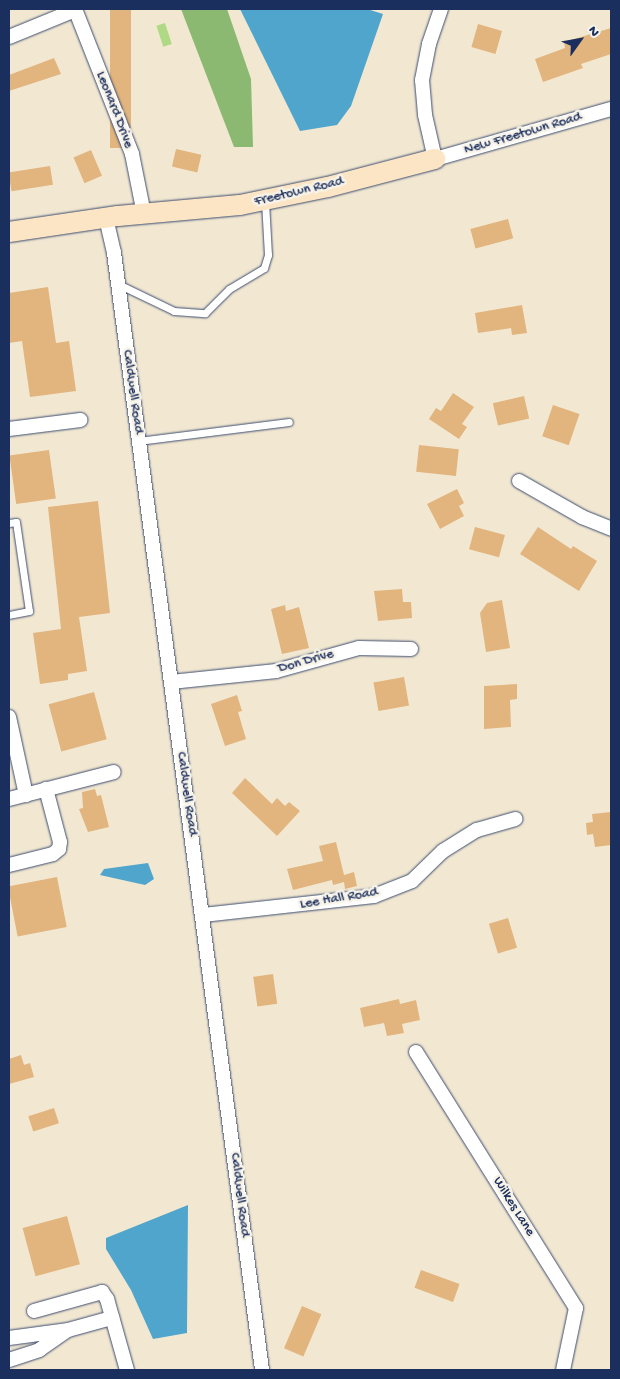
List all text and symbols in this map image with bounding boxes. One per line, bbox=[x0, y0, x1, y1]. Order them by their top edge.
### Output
north arrow bbox=[555, 15, 605, 65]
text: N bbox=[584, 23, 603, 40]
street label: Leonard Drive bbox=[92, 69, 136, 151]
street label: New Freetown Road bbox=[462, 109, 584, 159]
street label: Freetown Road bbox=[253, 174, 345, 210]
street label: Caldwell Road bbox=[118, 349, 146, 435]
street label: Don Drive bbox=[276, 646, 336, 678]
street label: Caldwell Road bbox=[172, 751, 200, 837]
street label: Lee Hall Road bbox=[299, 885, 379, 913]
street label: Caldwell Road bbox=[225, 1152, 253, 1238]
street label: Wilkes Lane bbox=[488, 1174, 538, 1240]

